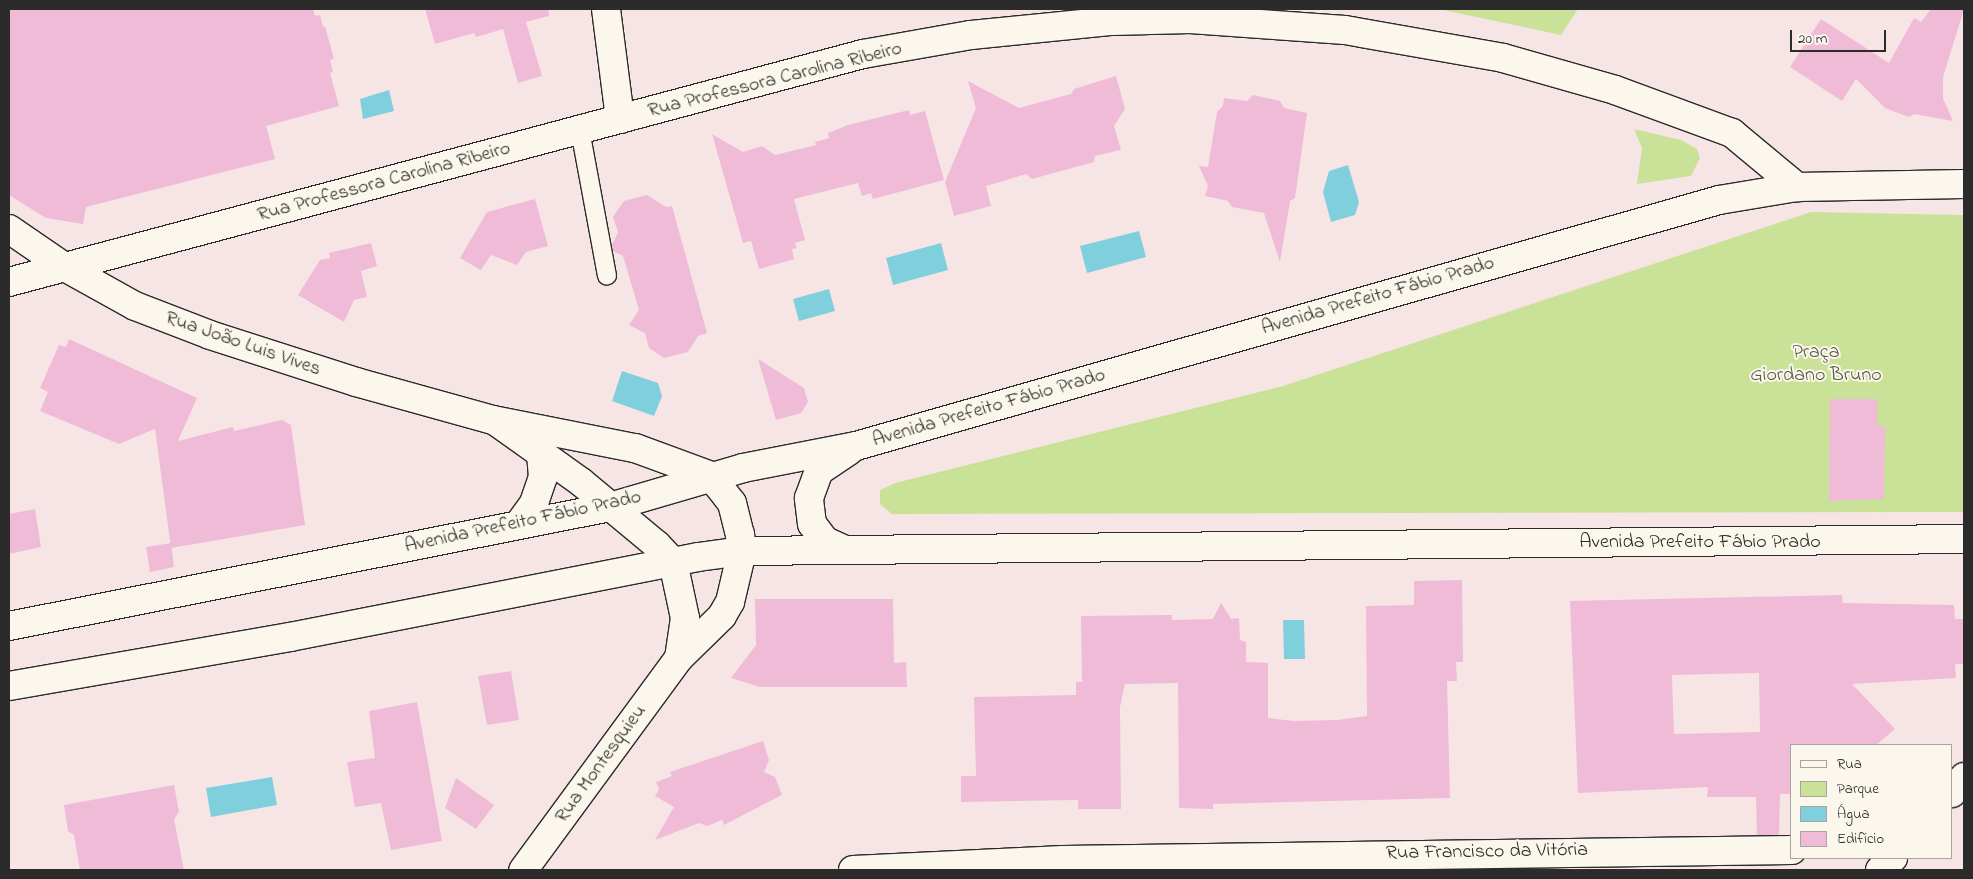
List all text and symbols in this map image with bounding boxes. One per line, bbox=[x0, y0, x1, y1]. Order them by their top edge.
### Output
scale bar bbox=[1793, 20, 1889, 52]
text: 20 m bbox=[1798, 28, 1827, 50]
street label: Rua Professora Carolina Ribeiro bbox=[645, 37, 905, 123]
street label: Rua Professora Carolina Ribeiro bbox=[255, 137, 513, 227]
street label: Avenida Prefeito Fábio Prado bbox=[1259, 251, 1497, 341]
street label: Rua João Luis Vives bbox=[162, 306, 324, 382]
park label: Praça Giordano Bruno bbox=[1750, 341, 1882, 388]
street label: Avenida Prefeito Fábio Prado bbox=[870, 363, 1108, 453]
street label: Avenida Prefeito Fábio Prado bbox=[403, 485, 643, 559]
street label: Avenida Prefeito Fábio Prado bbox=[1579, 530, 1821, 554]
street label: Rua Montesquieu bbox=[550, 700, 652, 828]
legend bbox=[1790, 744, 1953, 859]
text: Rua bbox=[1837, 753, 1862, 775]
text: Parque bbox=[1837, 778, 1879, 800]
text: Água bbox=[1837, 803, 1870, 825]
text: Edifício bbox=[1837, 828, 1884, 850]
street label: Rua Francisco da Vitória bbox=[1386, 838, 1588, 866]

